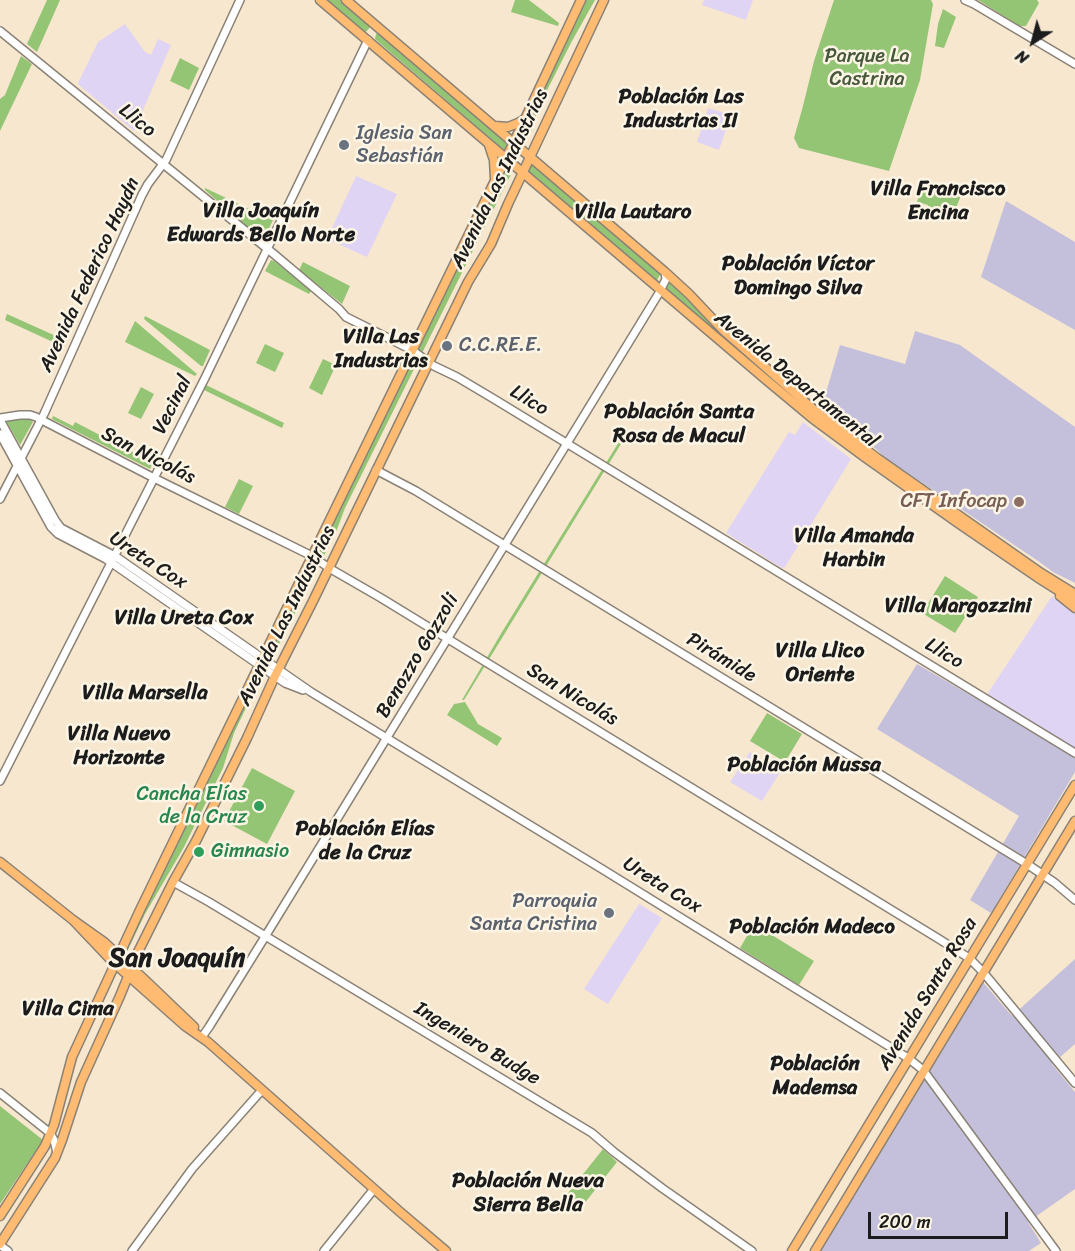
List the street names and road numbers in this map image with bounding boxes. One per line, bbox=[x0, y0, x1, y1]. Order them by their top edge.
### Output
street label: Avenida Las Industrias bbox=[446, 85, 554, 273]
street label: Llico bbox=[114, 99, 160, 143]
street label: Avenida Federico Haydn bbox=[34, 174, 146, 376]
street label: Avenida Departamental bbox=[709, 306, 883, 454]
street label: Vecinal bbox=[148, 372, 198, 438]
street label: Llico bbox=[505, 380, 553, 422]
street label: San Nicolás bbox=[97, 422, 199, 490]
street label: Avenida Las Industrias bbox=[233, 522, 341, 710]
street label: Ureta Cox bbox=[104, 527, 192, 595]
street label: Benozzo Gozzoli bbox=[371, 589, 465, 723]
street label: Pirámide bbox=[682, 628, 760, 688]
street label: Llico bbox=[920, 633, 968, 675]
street label: San Nicolás bbox=[522, 658, 622, 732]
street label: Ureta Cox bbox=[618, 852, 706, 920]
street label: Avenida Santa Rosa bbox=[873, 913, 983, 1075]
street label: Ingeniero Budge bbox=[410, 997, 544, 1091]

